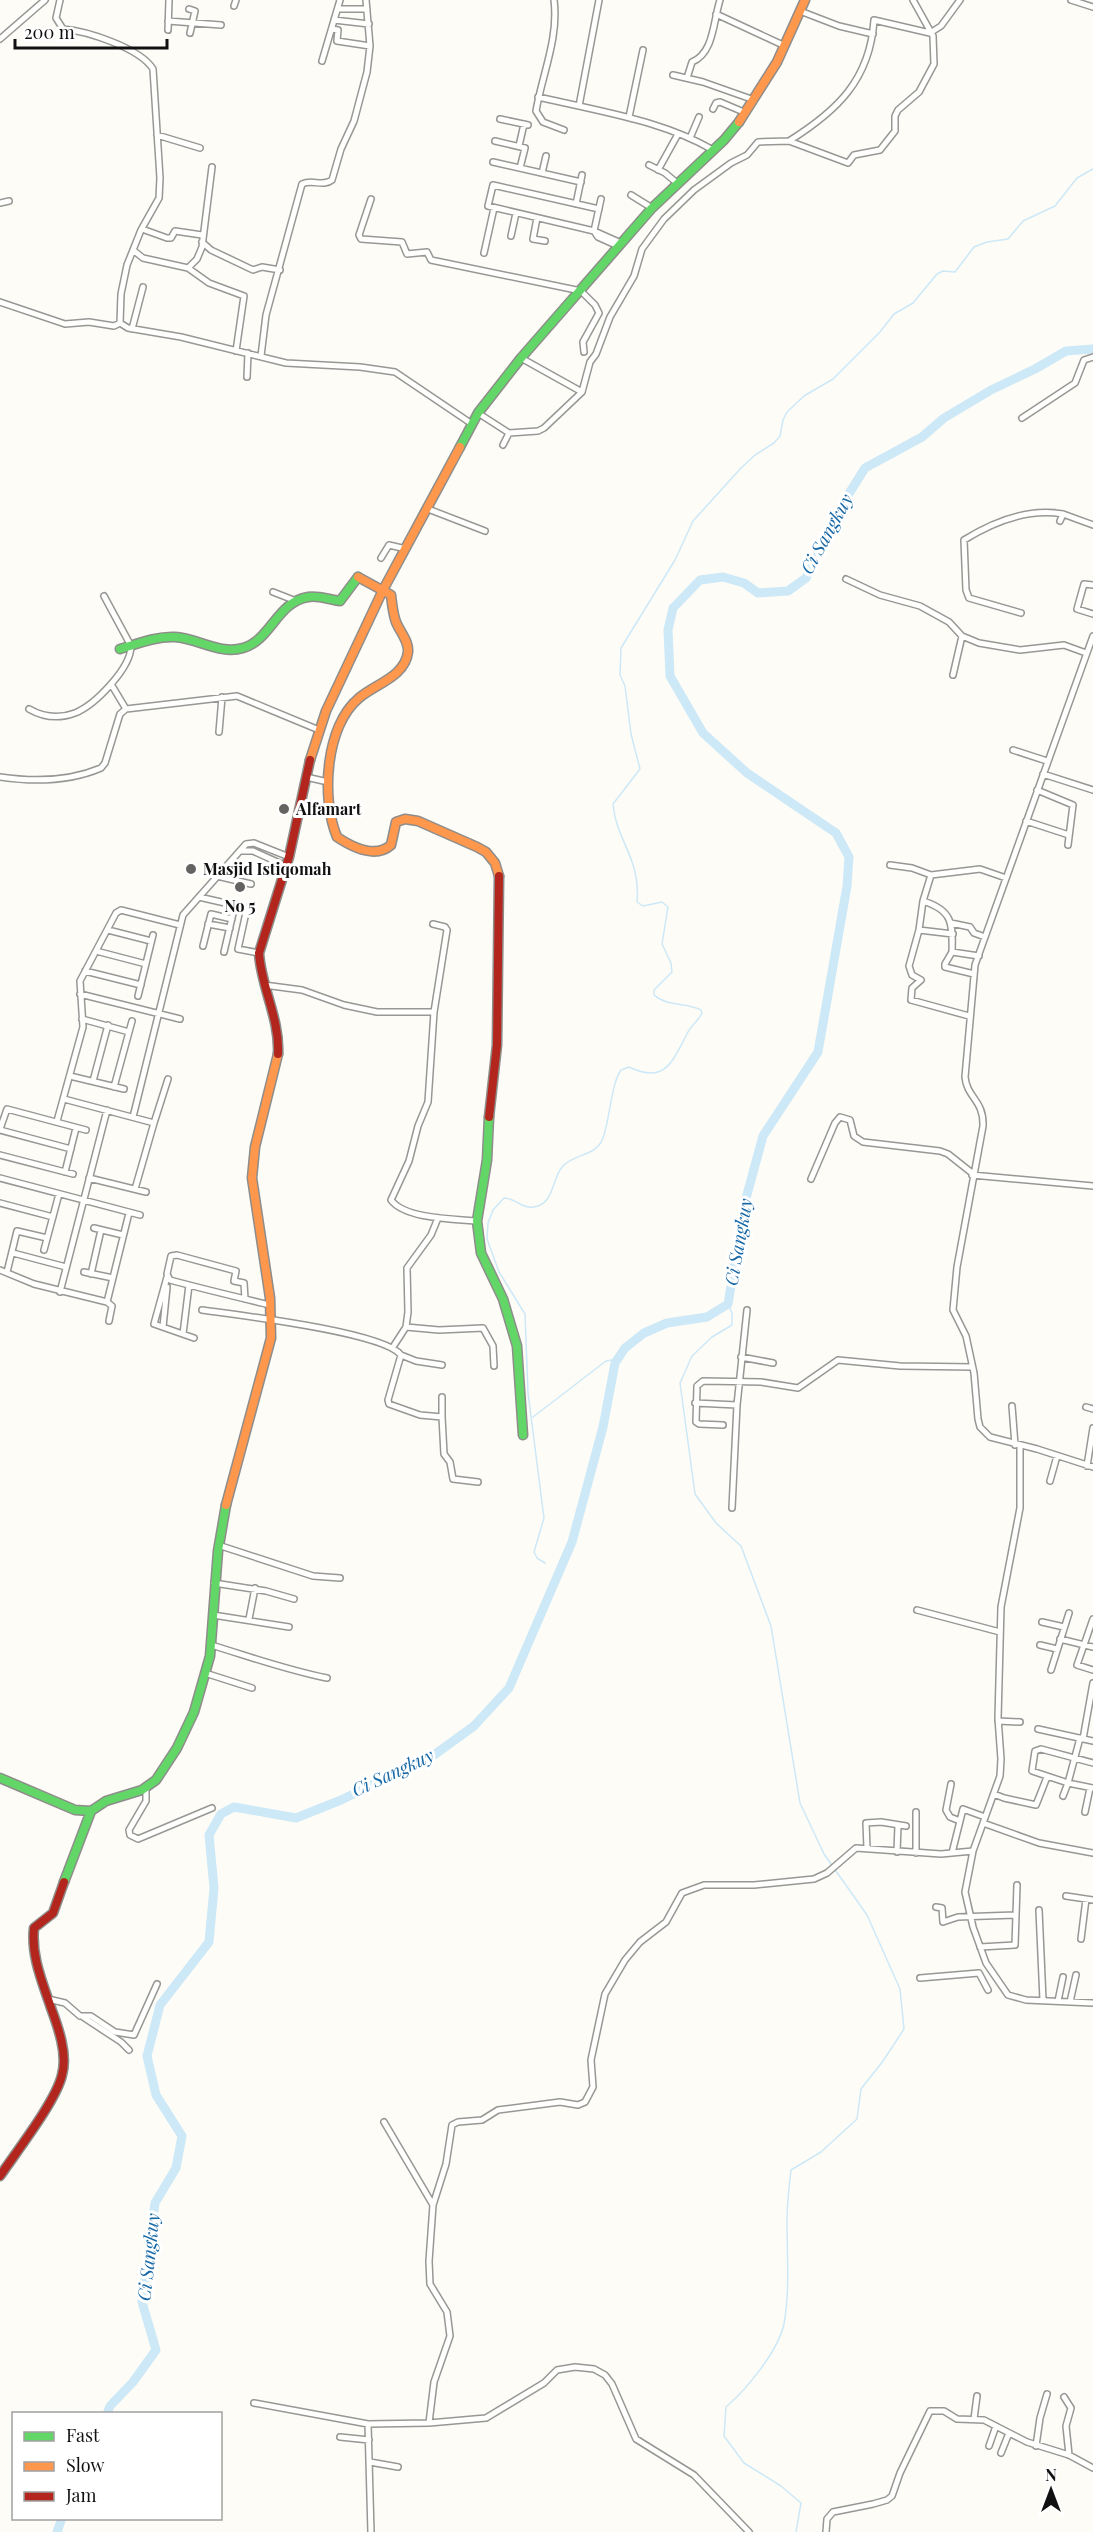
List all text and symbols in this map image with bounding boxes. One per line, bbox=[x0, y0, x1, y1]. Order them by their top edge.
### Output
scale bar bbox=[15, 12, 166, 50]
text: 200 m bbox=[24, 20, 75, 44]
water label: Ci Sangkuy bbox=[794, 489, 858, 578]
place label: Alfamart bbox=[295, 798, 362, 819]
marker: Alfamart bbox=[277, 802, 291, 816]
place label: Masjid Istiqomah bbox=[203, 858, 332, 879]
marker: Masjid Istiqomah bbox=[184, 862, 198, 876]
marker: No 5 bbox=[233, 880, 247, 894]
place label: No 5 bbox=[224, 895, 256, 916]
water label: Ci Sangkuy bbox=[719, 1196, 758, 1287]
water label: Ci Sangkuy bbox=[348, 1742, 438, 1802]
water label: Ci Sangkuy bbox=[131, 2211, 165, 2302]
legend bbox=[12, 2412, 222, 2520]
text: Fast bbox=[66, 2423, 100, 2447]
text: Slow bbox=[66, 2453, 104, 2477]
north arrow bbox=[1021, 2460, 1081, 2520]
text: N bbox=[1045, 2464, 1057, 2485]
text: Jam bbox=[65, 2483, 96, 2507]

